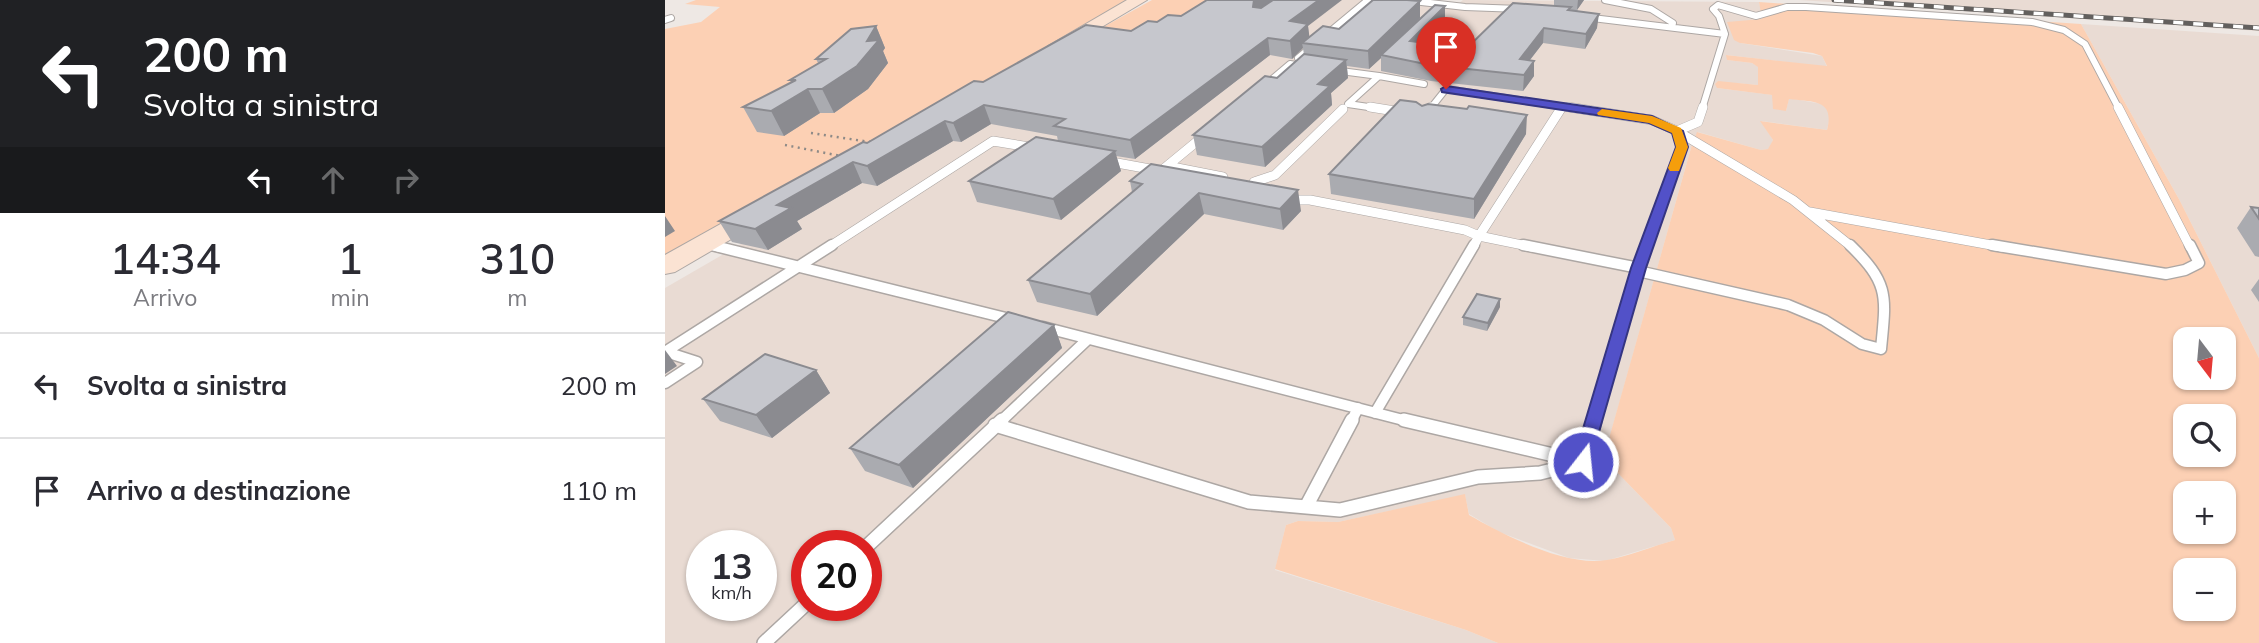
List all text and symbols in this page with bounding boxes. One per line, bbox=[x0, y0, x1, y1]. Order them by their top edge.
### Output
pin bbox=[1416, 17, 1476, 89]
text: 200 m bbox=[143, 23, 289, 84]
icon: left bbox=[28, 28, 119, 119]
icon: arrive bbox=[1427, 28, 1465, 66]
text: Svolta a sinistra bbox=[143, 84, 379, 124]
icon: left bbox=[241, 161, 279, 199]
icon: ahead bbox=[314, 161, 352, 199]
icon: right bbox=[387, 161, 425, 199]
text: 14:34 bbox=[110, 232, 221, 285]
text: 1 bbox=[337, 232, 363, 285]
text: 310 bbox=[480, 232, 555, 285]
text: Arrivo bbox=[133, 283, 197, 312]
text: min bbox=[330, 283, 370, 312]
text: m bbox=[507, 283, 527, 312]
north arrow bbox=[2173, 327, 2237, 390]
map controls bbox=[2173, 327, 2236, 621]
icon: left bbox=[28, 367, 66, 405]
text: Svolta a sinistra bbox=[87, 369, 287, 402]
text: 200 m bbox=[561, 369, 637, 402]
button: search bbox=[2173, 404, 2236, 467]
position arrow bbox=[1546, 425, 1620, 499]
icon: arrive bbox=[28, 472, 66, 510]
text: Arrivo a destinazione bbox=[87, 474, 351, 507]
text: 110 m bbox=[561, 474, 637, 507]
button: + bbox=[2173, 481, 2236, 544]
speed limit sign: 20 bbox=[791, 530, 882, 621]
text: 13 bbox=[710, 544, 753, 588]
button: − bbox=[2173, 558, 2236, 621]
text: km/h bbox=[711, 581, 752, 604]

